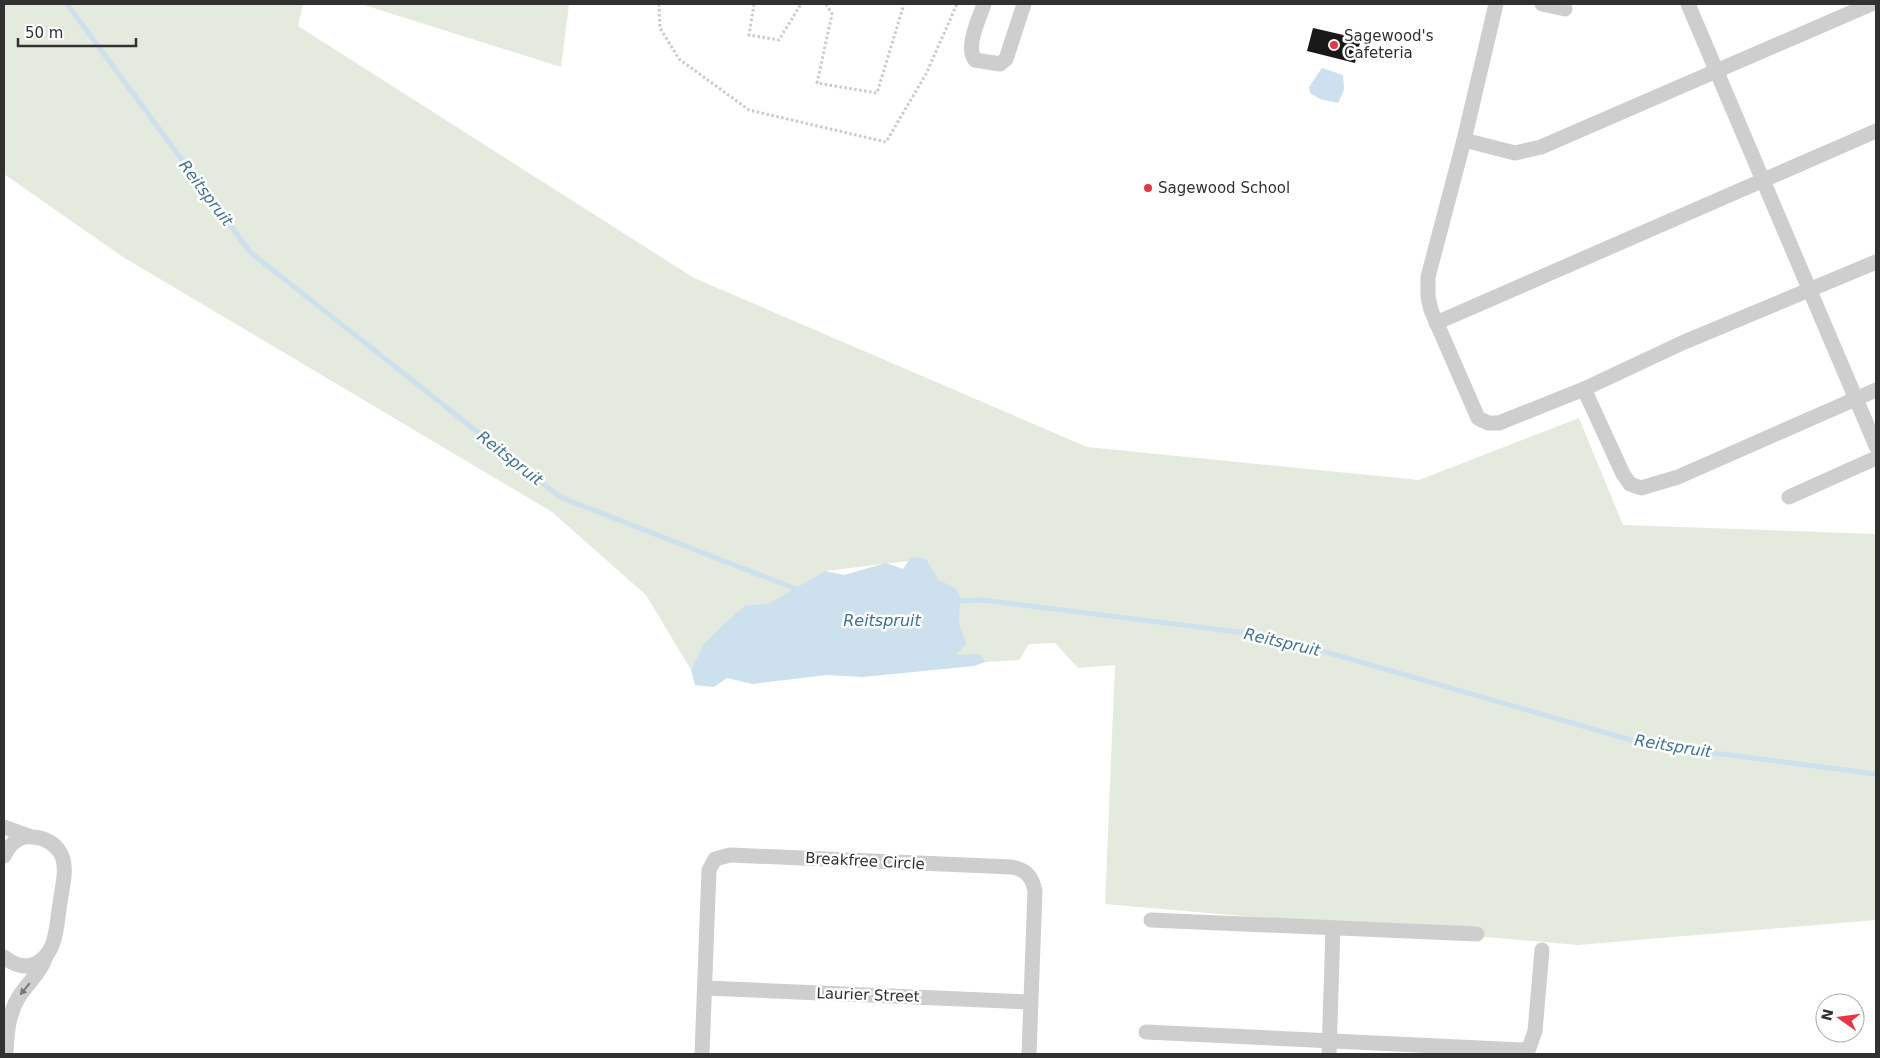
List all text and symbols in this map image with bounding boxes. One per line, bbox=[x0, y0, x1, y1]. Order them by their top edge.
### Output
scale bar bbox=[18, 15, 135, 47]
text: 50 m bbox=[25, 24, 63, 42]
place label: Sagewood's Cafeteria bbox=[1344, 27, 1434, 62]
marker: Sagewood's Cafeteria bbox=[1328, 39, 1340, 51]
water label: Reitspruit bbox=[175, 156, 237, 230]
place label: Sagewood School bbox=[1158, 179, 1290, 197]
marker: Sagewood School bbox=[1142, 182, 1154, 194]
water label: Reitspruit bbox=[474, 427, 547, 490]
water label: Reitspruit bbox=[843, 611, 922, 630]
water label: Reitspruit bbox=[1242, 624, 1323, 660]
water label: Reitspruit bbox=[1633, 731, 1714, 762]
street label: Breakfree Circle bbox=[805, 849, 925, 873]
one-way arrow bbox=[20, 982, 31, 995]
street label: Laurier Street bbox=[816, 984, 920, 1006]
north arrow bbox=[1815, 993, 1865, 1043]
text: N bbox=[1818, 1007, 1837, 1022]

